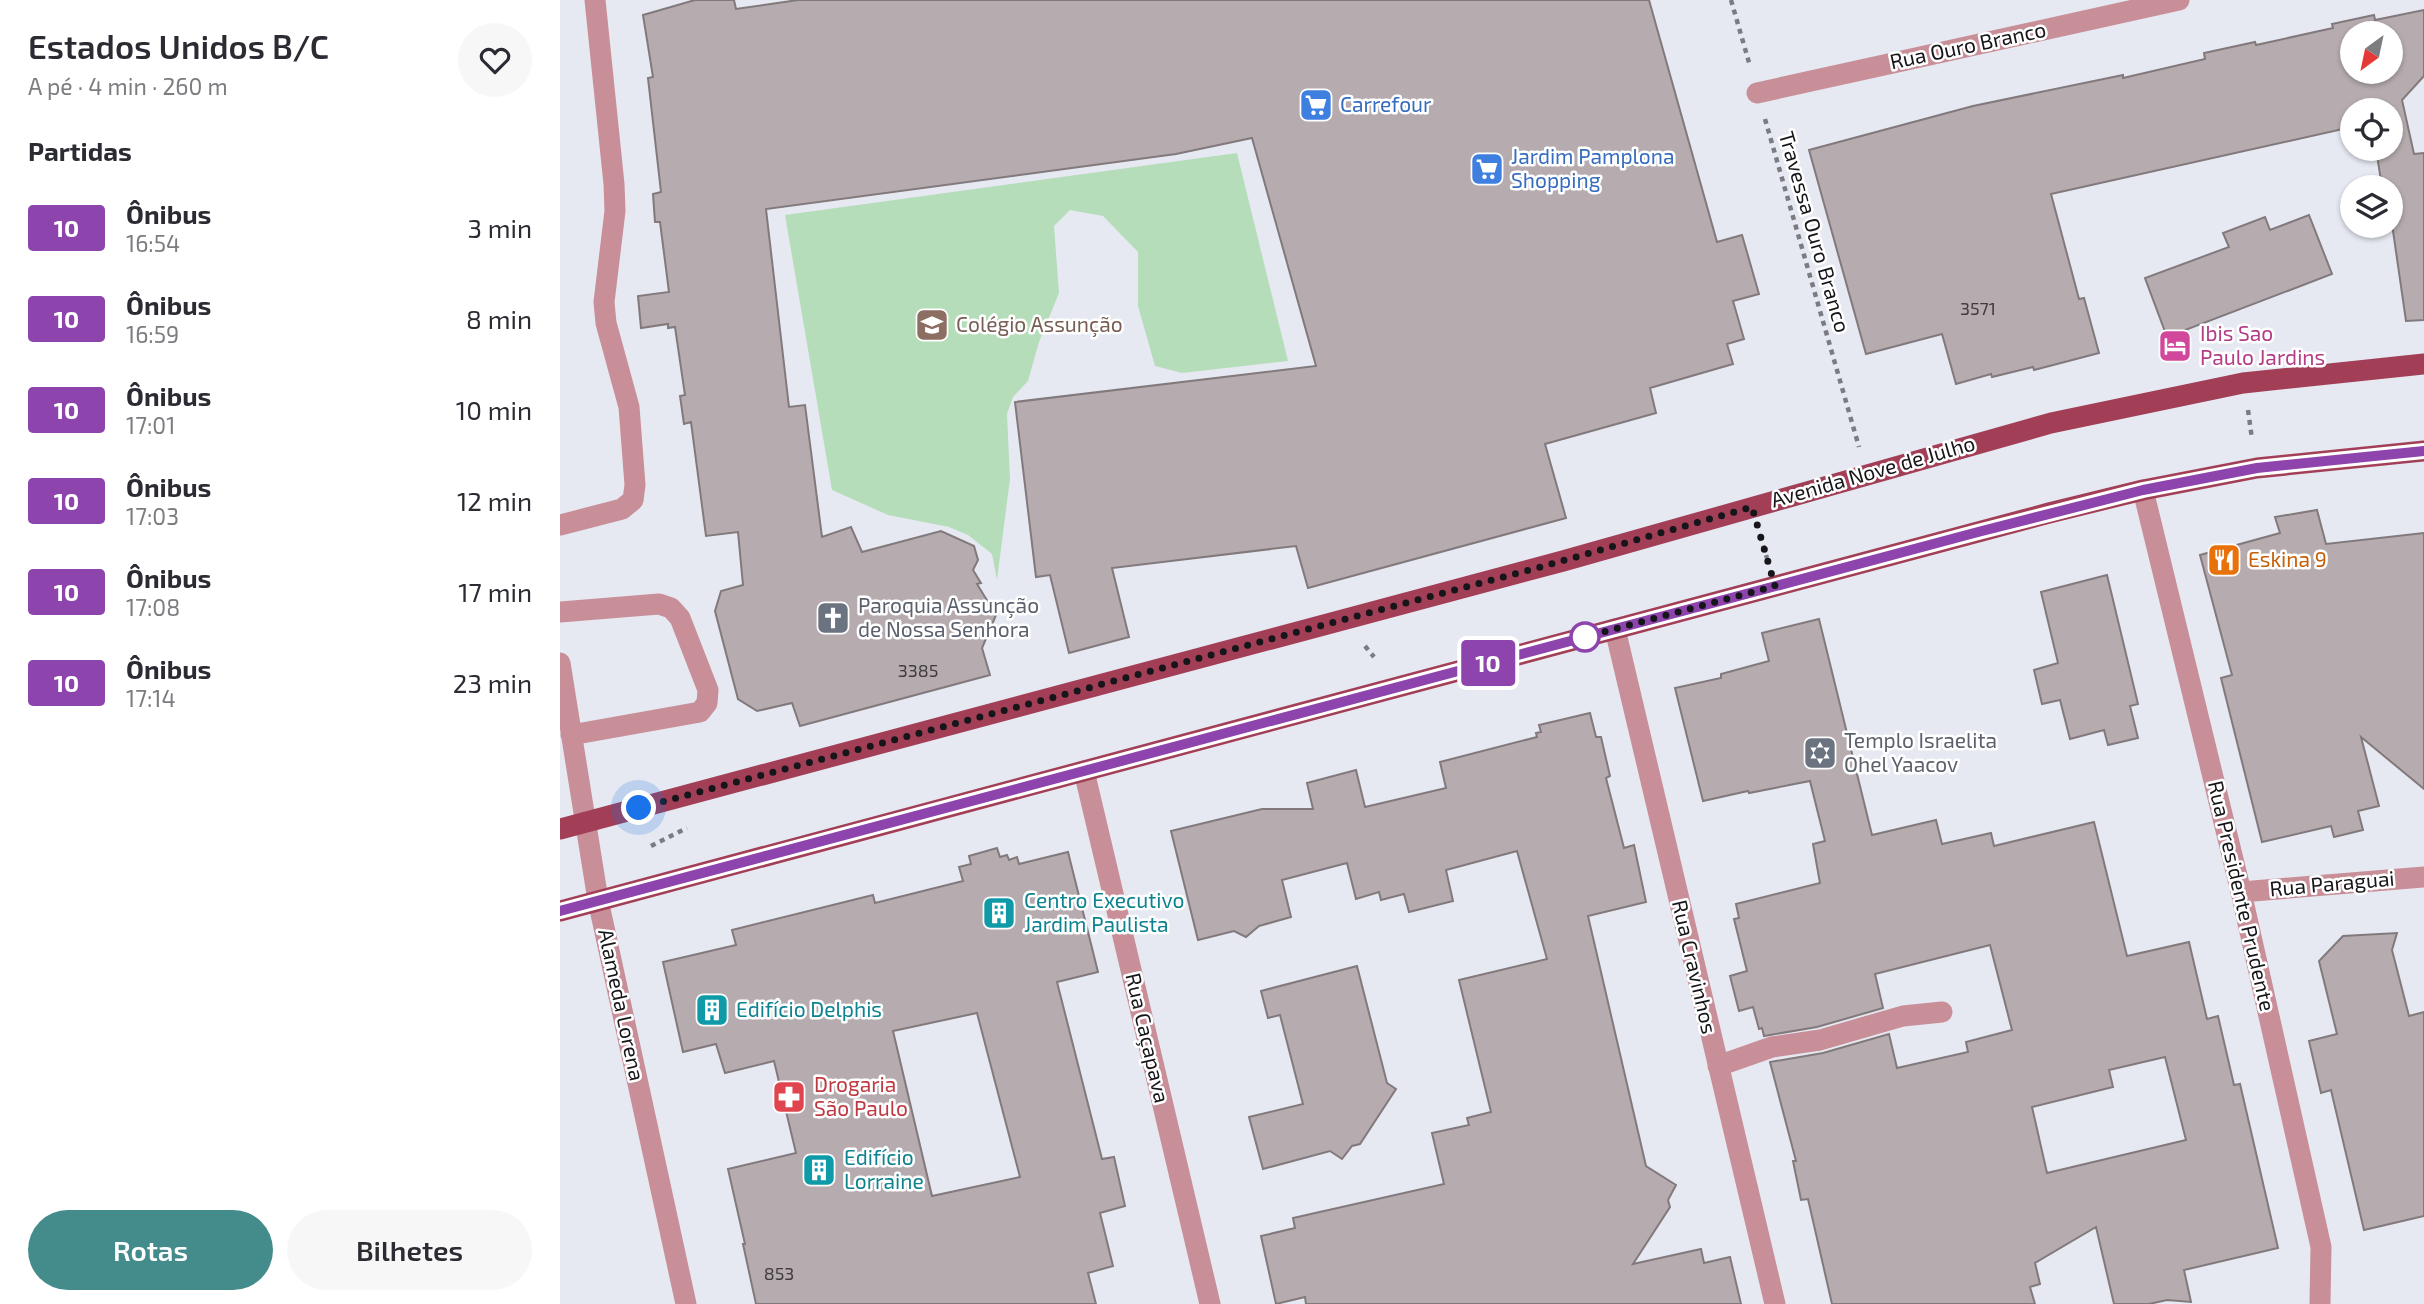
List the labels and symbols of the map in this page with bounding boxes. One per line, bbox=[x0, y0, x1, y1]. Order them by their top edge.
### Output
street label: Rua Ouro Branco bbox=[1887, 16, 2048, 73]
north arrow bbox=[2340, 21, 2403, 84]
supermarket icon: Carrefour bbox=[1297, 86, 1335, 124]
place label: Carrefour bbox=[1340, 91, 1432, 116]
street label: Travessa Ouro Branco bbox=[1775, 128, 1856, 335]
place label: Jardim Pamplona Shopping bbox=[1511, 143, 1675, 192]
supermarket icon: Jardim Pamplona Shopping bbox=[1468, 150, 1506, 188]
house number: 3571 bbox=[1960, 297, 1996, 319]
school or university icon: Colégio Assunção bbox=[913, 306, 951, 344]
place label: Colégio Assunção bbox=[956, 311, 1123, 338]
place label: Ibis Sao Paulo Jardins bbox=[2200, 320, 2325, 369]
hotel icon: Ibis Sao Paulo Jardins bbox=[2156, 327, 2194, 365]
street label: Avenida Nove de Julho bbox=[1768, 429, 1978, 512]
restaurant icon: Eskina 9 bbox=[2205, 541, 2243, 579]
place label: Eskina 9 bbox=[2248, 546, 2327, 571]
place label: Paroquia Assunção de Nossa Senhora bbox=[858, 592, 1039, 641]
church icon: Paroquia Assunção de Nossa Senhora bbox=[814, 599, 852, 637]
unlabelled marker bbox=[1570, 622, 1600, 652]
line badge: 10 bbox=[1457, 640, 1520, 686]
house number: 3385 bbox=[898, 659, 938, 681]
place label: Templo Israelita Ohel Yaacov bbox=[1844, 727, 1997, 776]
synagogue icon: Templo Israelita Ohel Yaacov bbox=[1801, 734, 1839, 772]
street label: Rua Presidente Prudente bbox=[2204, 778, 2281, 1013]
your location bbox=[621, 790, 656, 825]
street label: Rua Paraguai bbox=[2268, 865, 2395, 900]
place label: Centro Executivo Jardim Paulista bbox=[1024, 887, 1184, 936]
building icon: Centro Executivo Jardim Paulista bbox=[980, 894, 1018, 932]
street label: Rua Cravinhos bbox=[1668, 897, 1723, 1036]
street label: Alameda Lorena bbox=[594, 926, 651, 1083]
street label: Rua Caçapava bbox=[1119, 970, 1176, 1106]
building icon: Edifício Delphis bbox=[693, 991, 731, 1029]
place label: Edifício Delphis bbox=[736, 996, 882, 1021]
place label: Drogaria São Paulo bbox=[814, 1071, 908, 1120]
pharmacy icon: Drogaria São Paulo bbox=[770, 1078, 808, 1116]
place label: Edifício Lorraine bbox=[844, 1144, 924, 1193]
building icon: Edifício Lorraine bbox=[800, 1151, 838, 1189]
house number: 853 bbox=[764, 1262, 794, 1284]

